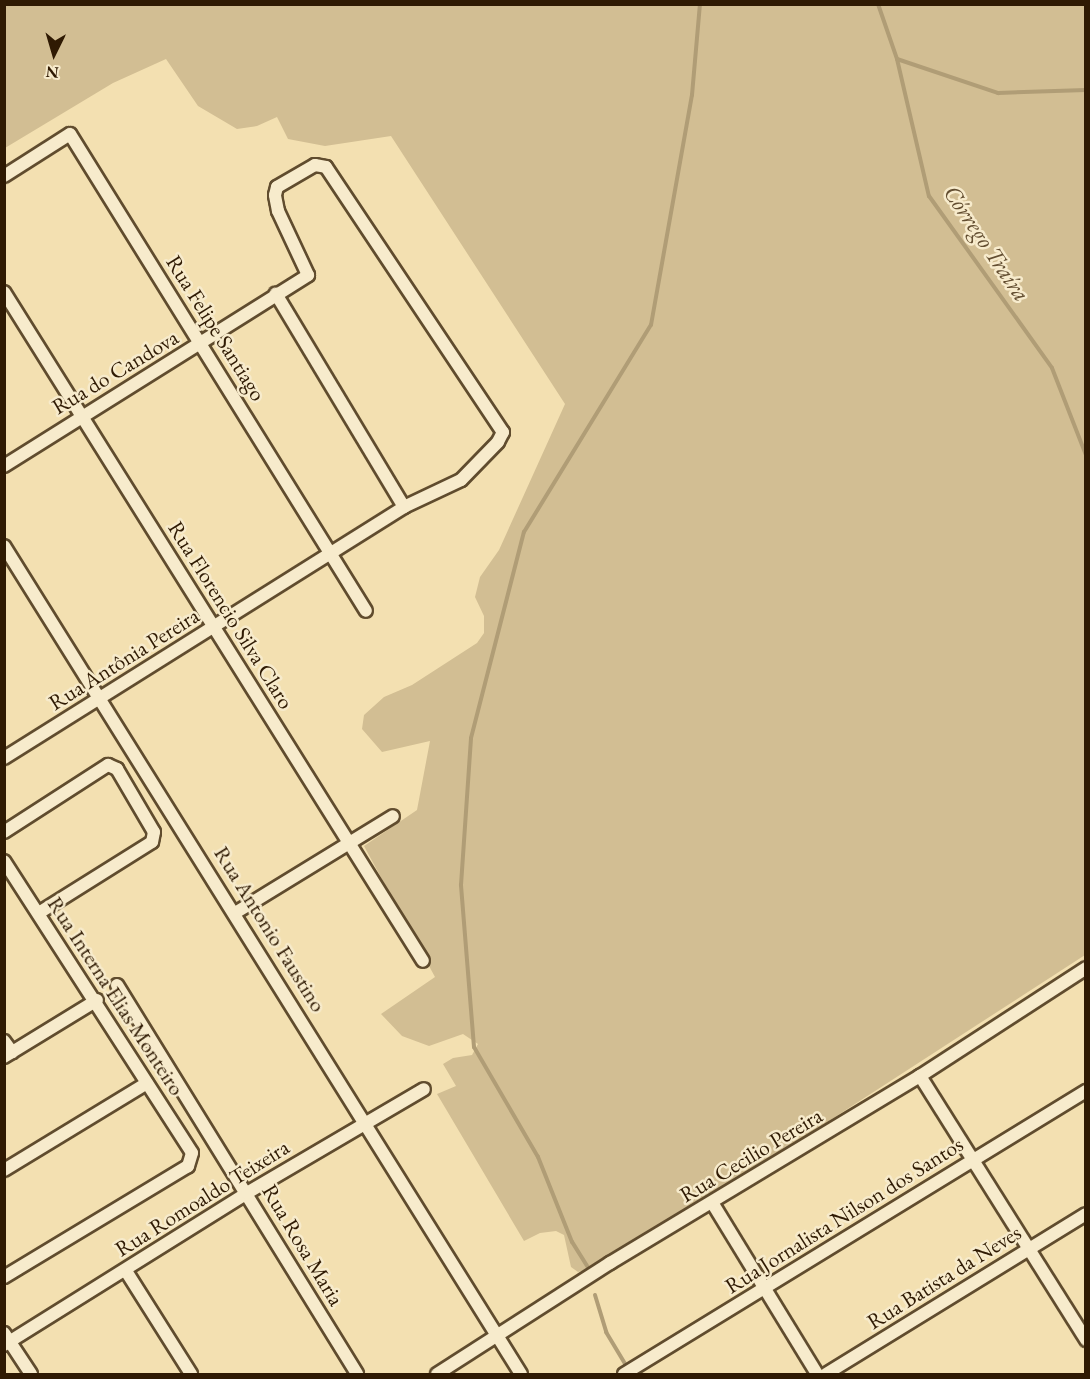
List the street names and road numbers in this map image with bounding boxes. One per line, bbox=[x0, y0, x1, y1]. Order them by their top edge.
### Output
street label: Rua Felipe Santiago bbox=[161, 250, 271, 406]
street label: Rua do Candova bbox=[47, 324, 183, 420]
street label: Rua Florencio Silva Claro bbox=[162, 516, 300, 714]
street label: Rua Antônia Pereira bbox=[44, 602, 204, 716]
street label: Rua Antonio Faustino bbox=[208, 841, 332, 1017]
street label: Rua Interna Elias Monteiro bbox=[42, 892, 190, 1100]
street label: Rua Cecilio Pereira bbox=[675, 1102, 827, 1208]
street label: Rua Jornalista Nilson dos Santos bbox=[720, 1131, 968, 1299]
street label: Rua Romoaldo Teixeira bbox=[110, 1134, 294, 1262]
street label: Rua Rosa Maria bbox=[256, 1179, 350, 1311]
street label: Rua Batista da Neves bbox=[862, 1219, 1026, 1335]

